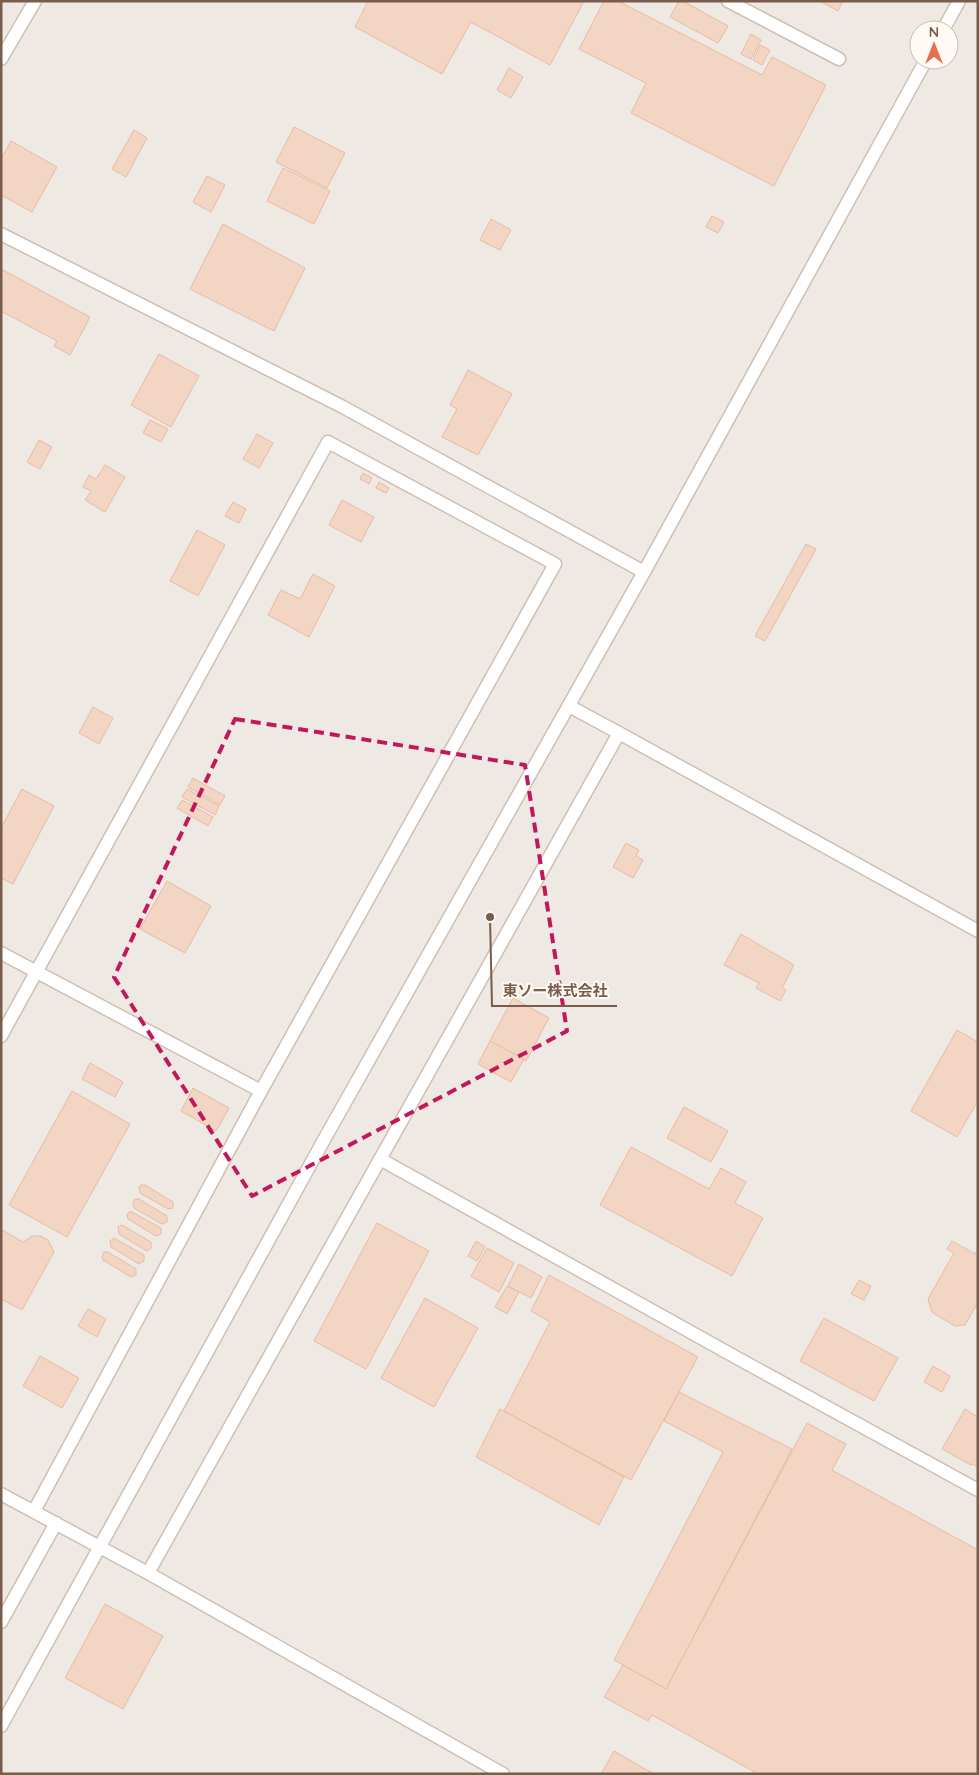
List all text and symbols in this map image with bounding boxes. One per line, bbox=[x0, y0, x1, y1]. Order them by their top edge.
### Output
north arrow bbox=[909, 20, 959, 70]
text: N bbox=[929, 23, 939, 41]
callout: 東ソー株式会社 bbox=[492, 976, 617, 1006]
text: 東ソー株式会社 bbox=[502, 981, 608, 1000]

